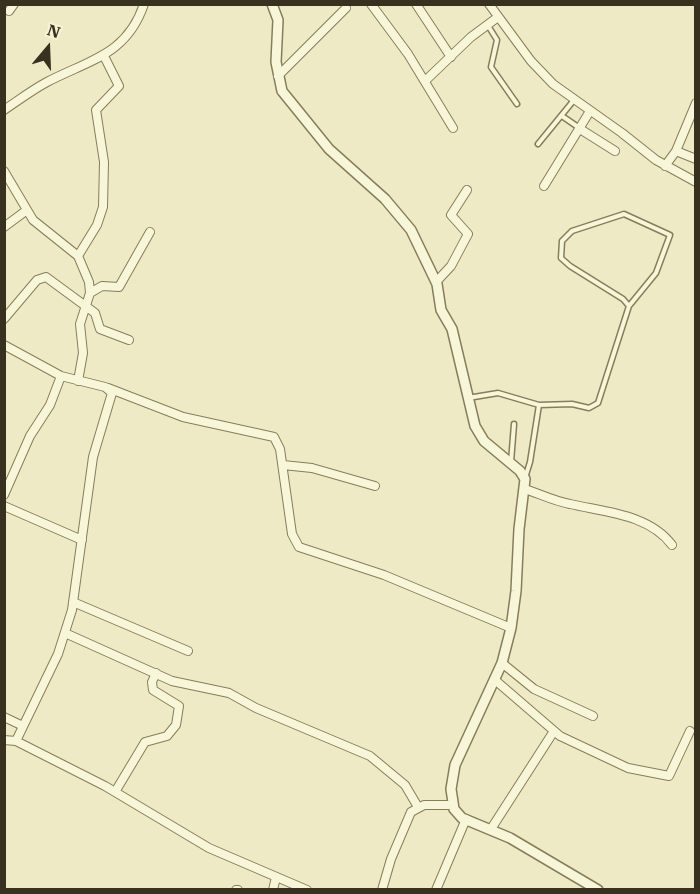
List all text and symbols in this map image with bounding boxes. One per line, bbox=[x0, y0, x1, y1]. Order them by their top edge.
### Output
north arrow bbox=[18, 18, 78, 78]
text: N bbox=[45, 19, 63, 42]

